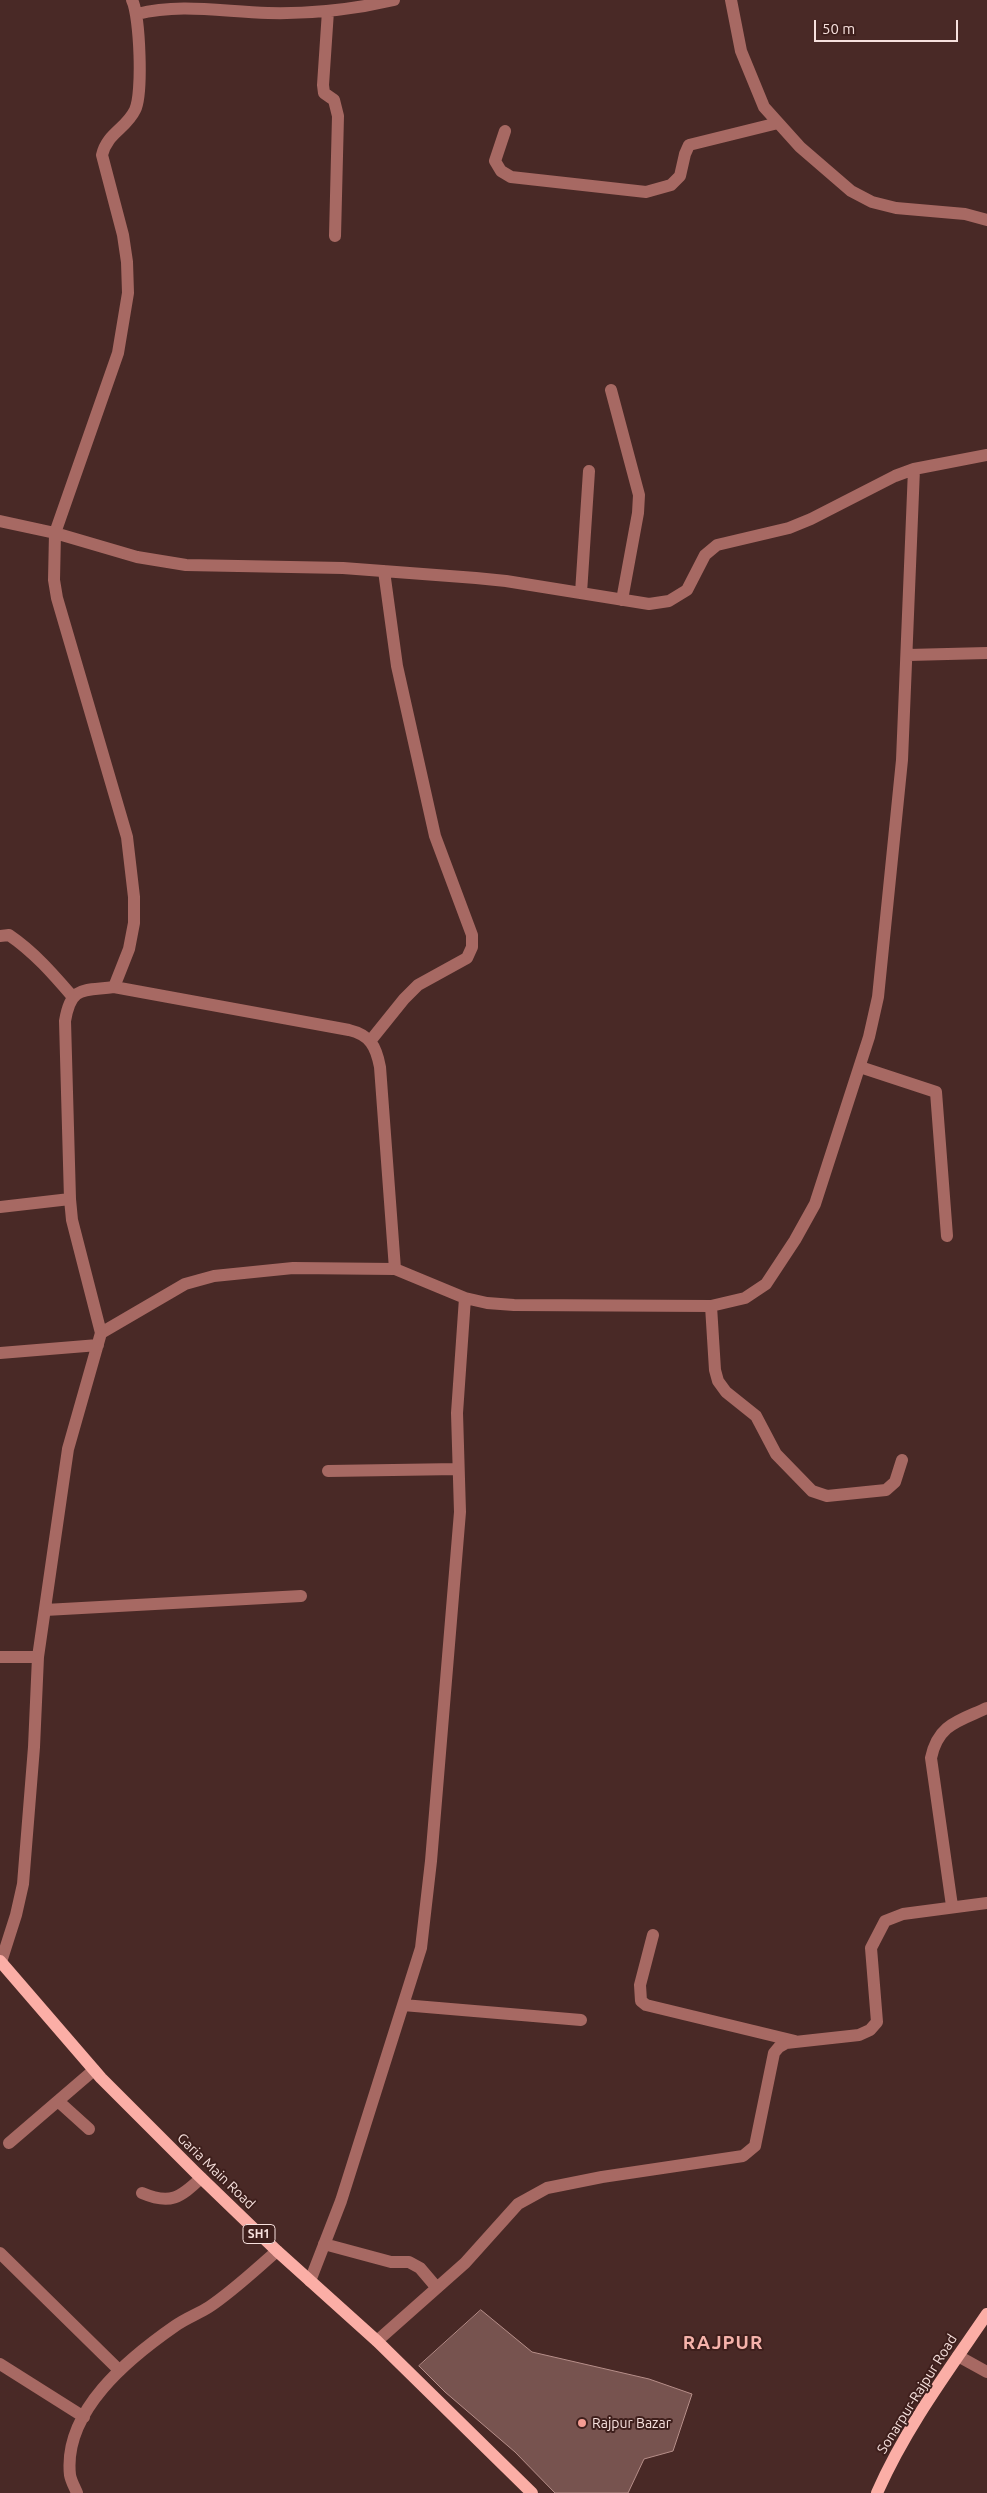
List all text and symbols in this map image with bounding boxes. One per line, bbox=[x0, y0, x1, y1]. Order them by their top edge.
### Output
scale bar bbox=[817, 10, 961, 42]
text: 50 m bbox=[822, 20, 855, 37]
street label: Garia Main Road bbox=[174, 2130, 258, 2212]
road number: SH1 bbox=[243, 2224, 275, 2244]
street label: Sonarpur-Rajpur Road bbox=[873, 2331, 961, 2457]
district label: RAJPUR bbox=[682, 2332, 764, 2354]
place label: Rajpur Bazar bbox=[592, 2415, 671, 2431]
marker: Rajpur Bazar bbox=[576, 2417, 588, 2429]

